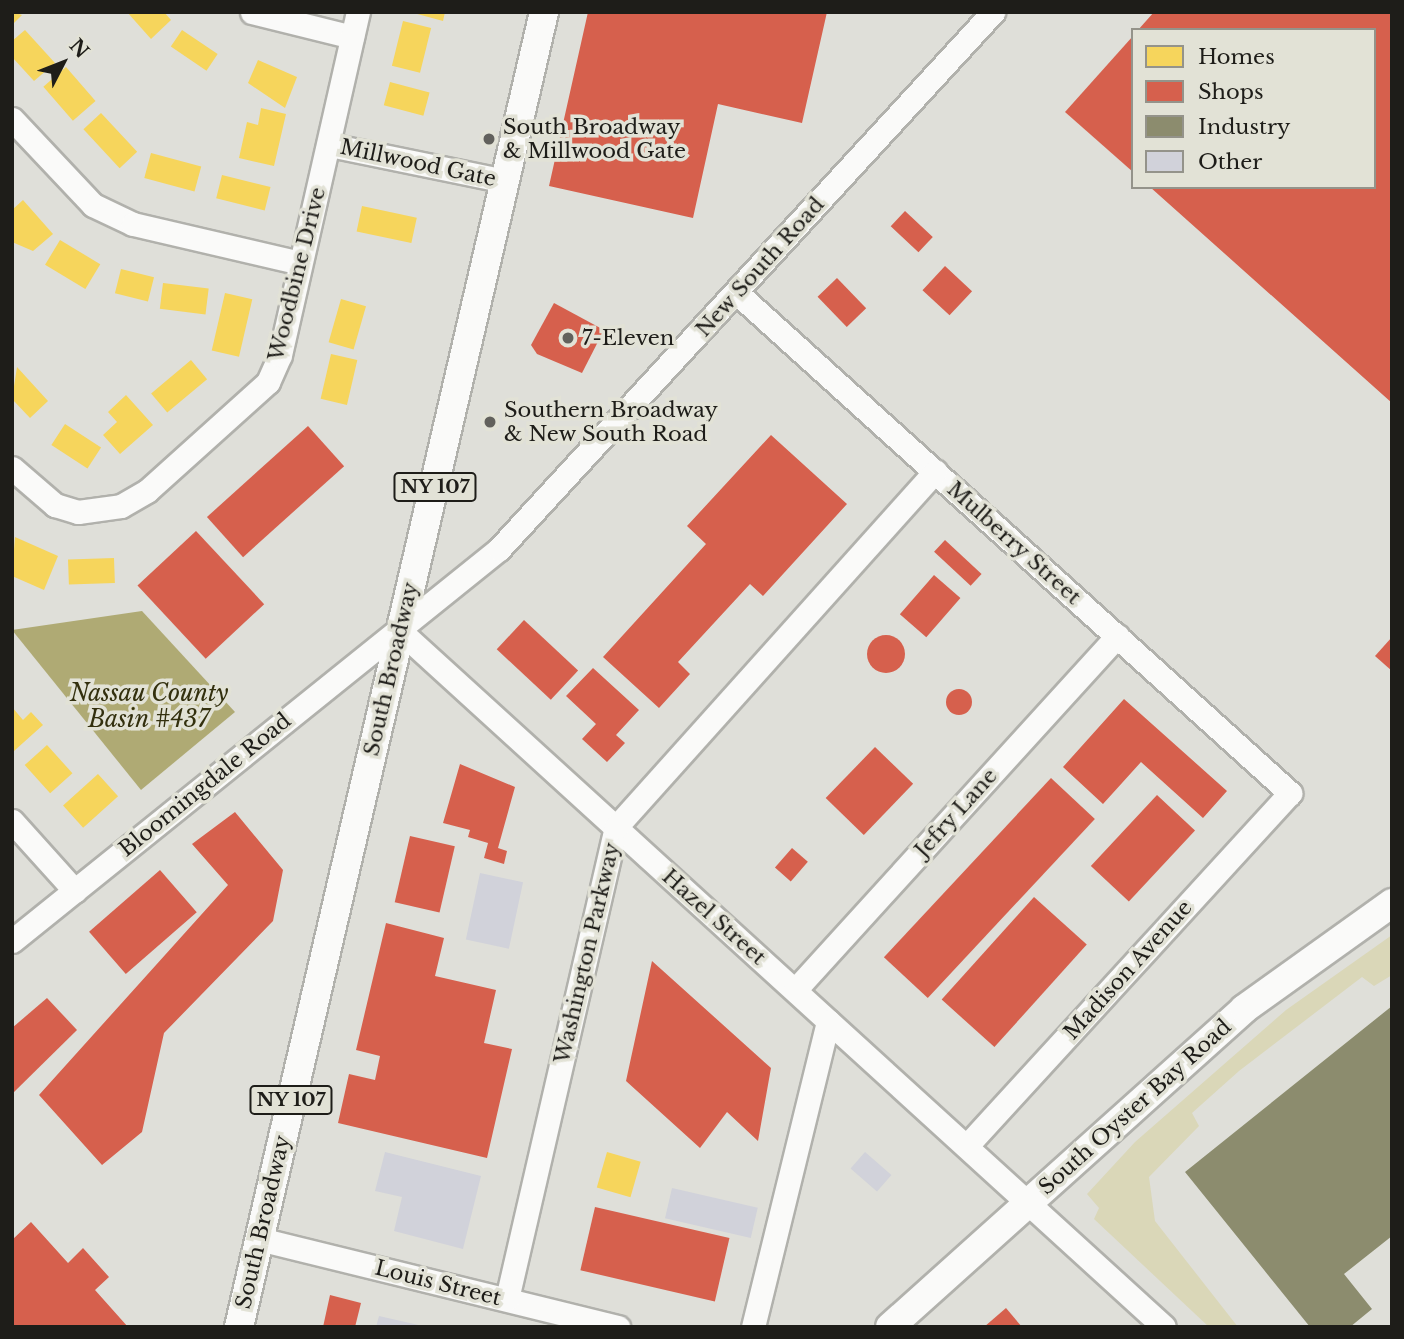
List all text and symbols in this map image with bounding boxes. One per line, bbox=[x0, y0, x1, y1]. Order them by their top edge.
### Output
north arrow bbox=[28, 28, 98, 98]
legend bbox=[1131, 28, 1376, 189]
text: N bbox=[64, 34, 94, 63]
text: Homes bbox=[1198, 44, 1275, 70]
text: Shops bbox=[1198, 79, 1264, 105]
place label: South Broadway & Millwood Gate bbox=[503, 114, 686, 164]
text: Industry bbox=[1198, 114, 1290, 140]
marker: South Broadway & Millwood Gate bbox=[481, 131, 497, 147]
street label: Millwood Gate bbox=[338, 134, 498, 192]
text: Other bbox=[1198, 149, 1262, 175]
street label: Woodbine Drive bbox=[263, 185, 331, 363]
street label: New South Road bbox=[691, 192, 829, 342]
place label: 7-Eleven bbox=[582, 325, 674, 351]
marker: 7-Eleven bbox=[560, 330, 576, 346]
place label: Southern Broadway & New South Road bbox=[504, 397, 718, 447]
marker: Southern Broadway & New South Road bbox=[482, 414, 498, 430]
road number: NY 107 bbox=[393, 472, 477, 502]
street label: Mulberry Street bbox=[942, 476, 1086, 610]
street label: South Broadway bbox=[359, 580, 423, 758]
water label: Nassau County Basin #437 bbox=[69, 679, 229, 733]
street label: Bloomingdale Road bbox=[114, 708, 296, 862]
street label: Jefry Lane bbox=[909, 763, 1003, 863]
street label: Washington Parkway bbox=[549, 840, 625, 1066]
street label: Hazel Street bbox=[657, 864, 771, 970]
street label: Madison Avenue bbox=[1059, 895, 1197, 1045]
street label: South Oyster Bay Road bbox=[1033, 1014, 1237, 1200]
road number: NY 107 bbox=[249, 1084, 333, 1116]
street label: South Broadway bbox=[231, 1133, 295, 1311]
street label: Louis Street bbox=[372, 1255, 504, 1311]

